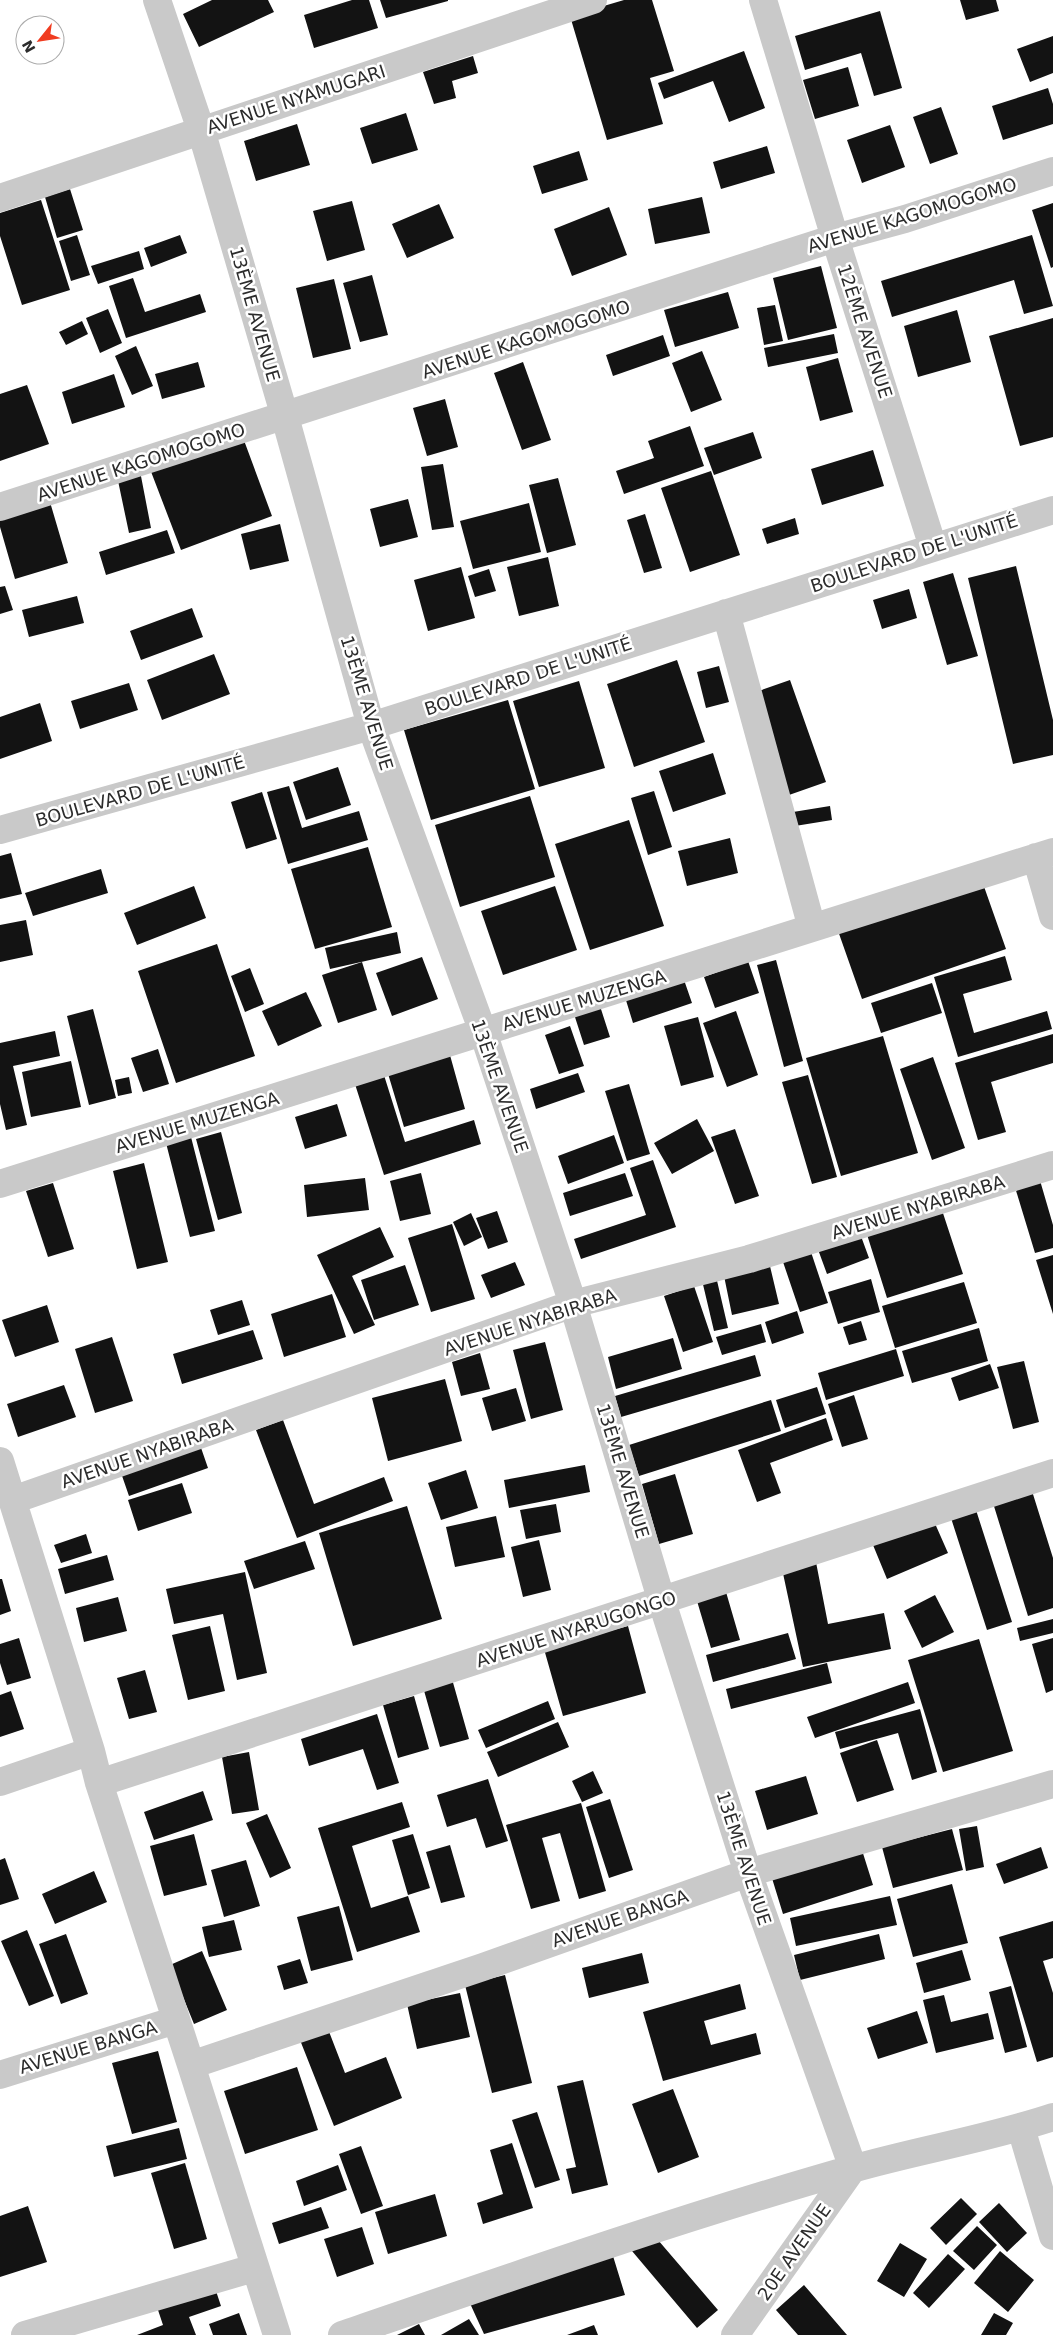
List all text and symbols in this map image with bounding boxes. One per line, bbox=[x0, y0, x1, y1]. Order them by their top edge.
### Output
north arrow bbox=[15, 15, 65, 65]
text: N bbox=[19, 37, 39, 56]
street label: AVENUE NYAMUGARI bbox=[204, 60, 388, 138]
street label: AVENUE KAGOMOGOMO bbox=[805, 173, 1019, 257]
street label: 13ÈME AVENUE bbox=[226, 244, 284, 384]
street label: 12ÈME AVENUE bbox=[833, 261, 897, 401]
street label: AVENUE KAGOMOGOMO bbox=[419, 295, 633, 383]
street label: AVENUE KAGOMOGOMO bbox=[34, 418, 248, 506]
street label: BOULEVARD DE L'UNITÉ bbox=[808, 510, 1020, 596]
street label: 13ÈME AVENUE bbox=[337, 633, 397, 773]
street label: BOULEVARD DE L'UNITÉ bbox=[422, 633, 634, 719]
street label: BOULEVARD DE L'UNITÉ bbox=[33, 751, 247, 831]
street label: AVENUE MUZENGA bbox=[499, 965, 669, 1035]
street label: 13ÈME AVENUE bbox=[467, 1017, 533, 1155]
street label: AVENUE MUZENGA bbox=[112, 1087, 282, 1157]
street label: AVENUE NYABIRABA bbox=[829, 1170, 1008, 1243]
street label: AVENUE NYABIRABA bbox=[441, 1284, 620, 1360]
street label: 13ÈME AVENUE bbox=[593, 1401, 653, 1541]
street label: AVENUE NYABIRABA bbox=[58, 1413, 236, 1492]
street label: AVENUE NYARUGONGO bbox=[473, 1587, 679, 1671]
street label: 13ÈME AVENUE bbox=[712, 1788, 776, 1928]
street label: AVENUE BANGA bbox=[549, 1885, 692, 1951]
street label: AVENUE BANGA bbox=[17, 2016, 160, 2078]
street label: 20E AVENUE bbox=[753, 2200, 835, 2304]

